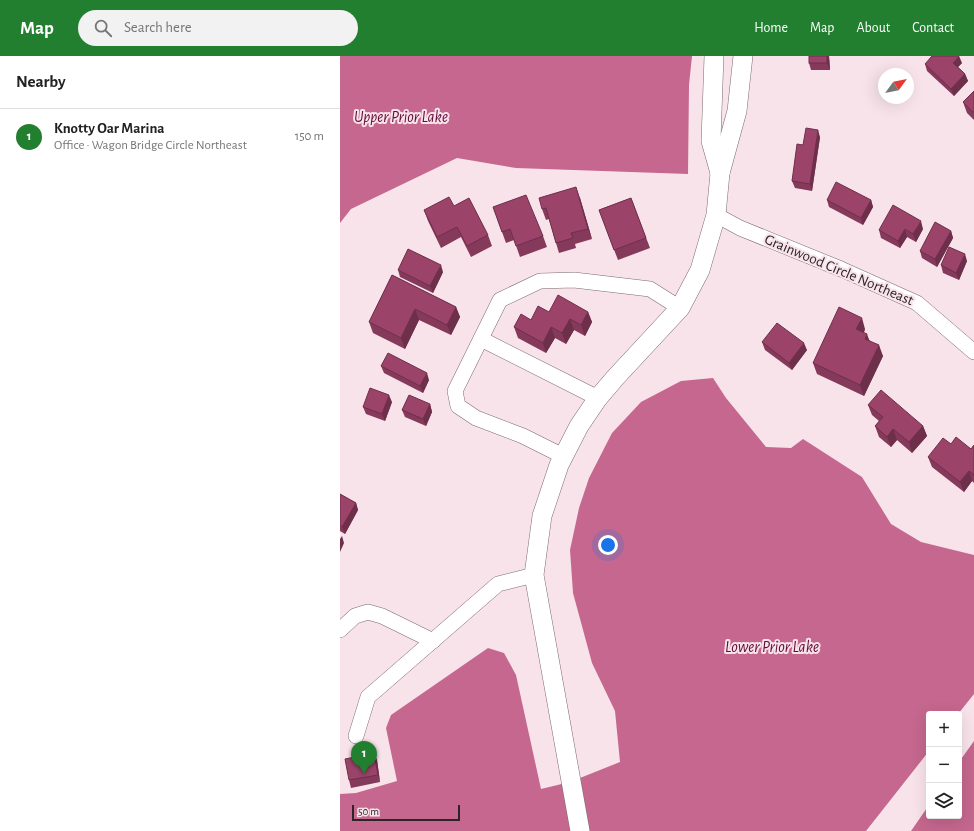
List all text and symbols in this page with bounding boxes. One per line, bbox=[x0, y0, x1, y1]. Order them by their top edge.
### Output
search box bbox=[78, 10, 358, 46]
icon: search bbox=[92, 17, 114, 39]
text: Map bbox=[20, 19, 54, 38]
text: Search here bbox=[124, 20, 192, 35]
text: Home bbox=[754, 21, 788, 35]
text: Map bbox=[810, 21, 834, 35]
text: About bbox=[856, 21, 890, 35]
text: Contact bbox=[912, 21, 954, 35]
north arrow bbox=[878, 68, 914, 104]
text: Nearby bbox=[16, 73, 66, 90]
water label: Upper Prior Lake bbox=[354, 109, 448, 126]
text: Knotty Oar Marina bbox=[54, 121, 165, 136]
text: 1 bbox=[27, 130, 31, 143]
text: 150 m bbox=[295, 130, 324, 143]
text: Office · Wagon Bridge Circle Northeast bbox=[54, 139, 247, 152]
street label: Grainwood Circle Northeast bbox=[762, 232, 916, 308]
your location bbox=[598, 535, 618, 555]
water label: Lower Prior Lake bbox=[725, 639, 819, 655]
map controls bbox=[926, 711, 962, 819]
button: + bbox=[926, 711, 962, 747]
pin: 1 bbox=[351, 741, 377, 774]
button: − bbox=[926, 747, 962, 783]
button: layers bbox=[926, 783, 962, 819]
scale bar bbox=[352, 803, 460, 822]
text: 50 m bbox=[358, 806, 379, 817]

